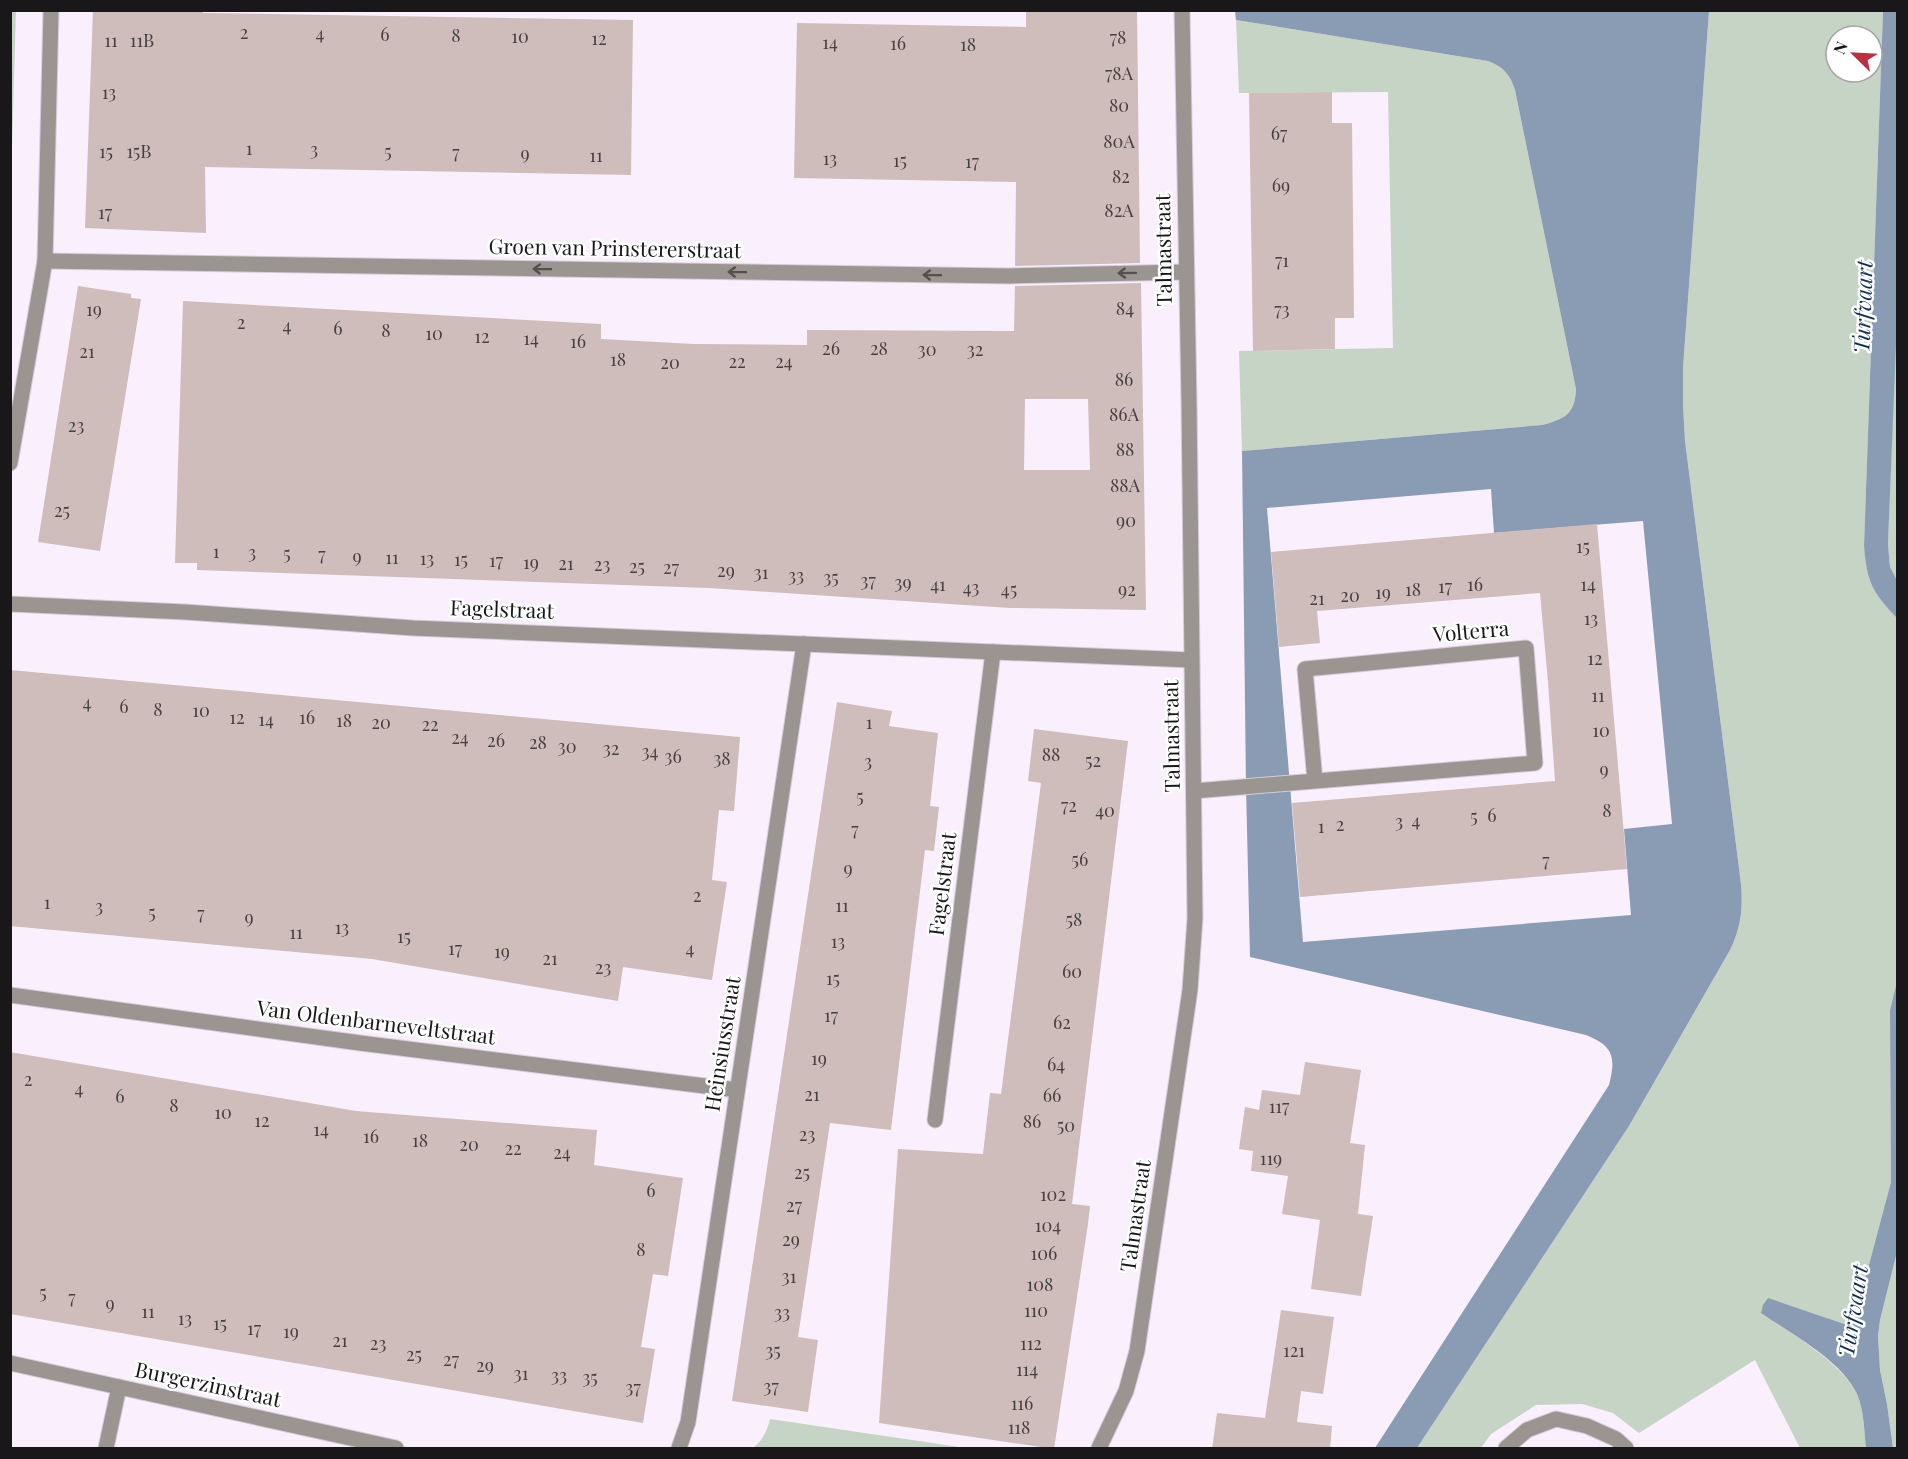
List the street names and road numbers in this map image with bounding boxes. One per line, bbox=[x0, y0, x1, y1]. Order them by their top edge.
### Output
street label: Talmastraat bbox=[1147, 193, 1177, 307]
street label: Groen van Prinstererstraat bbox=[489, 231, 742, 263]
street label: Fagelstraat bbox=[450, 592, 555, 624]
street label: Volterra bbox=[1431, 613, 1511, 647]
street label: Talmastraat bbox=[1155, 679, 1185, 793]
street label: Fagelstraat bbox=[921, 830, 961, 937]
street label: Heinsiusstraat bbox=[697, 974, 746, 1113]
street label: Van Oldenbarneveltstraat bbox=[254, 992, 498, 1050]
street label: Talmastraat bbox=[1112, 1157, 1156, 1274]
street label: Burgerzinstraat bbox=[133, 1354, 285, 1412]

